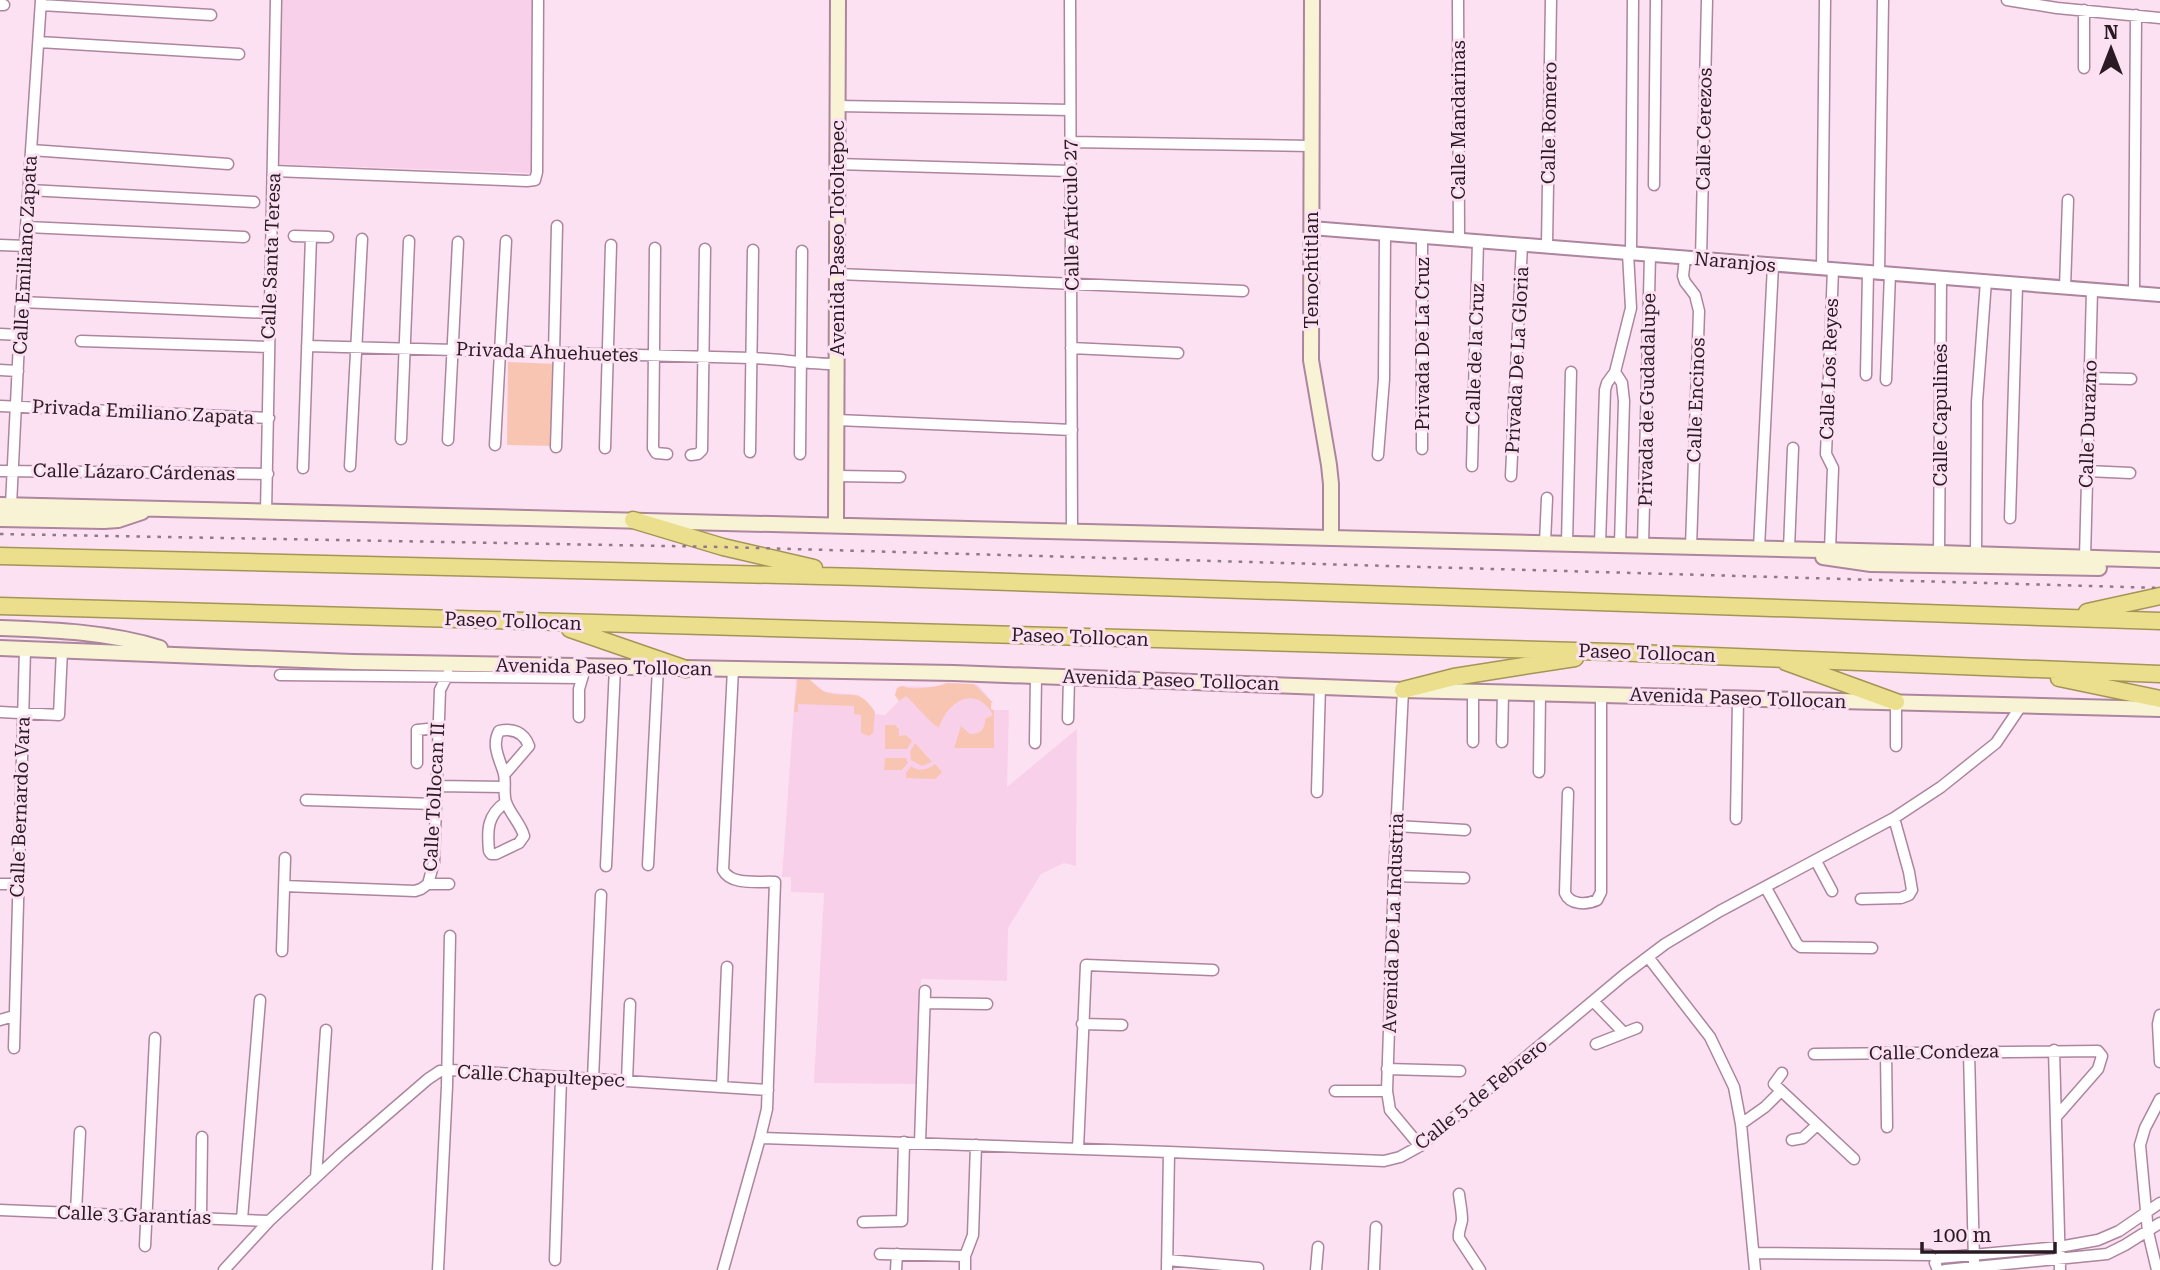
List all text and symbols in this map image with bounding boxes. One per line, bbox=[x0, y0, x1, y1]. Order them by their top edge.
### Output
north arrow bbox=[2076, 14, 2146, 84]
text: N bbox=[2104, 21, 2119, 44]
street label: Calle Mandarinas bbox=[1447, 40, 1470, 200]
street label: Calle Romero bbox=[1536, 62, 1562, 184]
street label: Calle Cerezos bbox=[1691, 67, 1717, 191]
street label: Avenida Paseo Totoltepec bbox=[826, 120, 849, 356]
street label: Calle Artículo 27 bbox=[1058, 139, 1084, 291]
street label: Calle Emiliano Zapata bbox=[8, 154, 42, 355]
street label: Calle Santa Teresa bbox=[257, 172, 285, 340]
street label: Tenochtitlan bbox=[1300, 211, 1323, 329]
street label: Naranjos bbox=[1693, 247, 1777, 277]
street label: Privada De La Cruz bbox=[1411, 257, 1434, 431]
street label: Privada De La Gloria bbox=[1501, 265, 1533, 454]
street label: Calle de la Cruz bbox=[1461, 283, 1489, 425]
street label: Privada de Gudadalupe bbox=[1634, 293, 1660, 507]
street label: Calle Los Reyes bbox=[1815, 298, 1843, 440]
street label: Privada Ahuehuetes bbox=[455, 337, 639, 367]
street label: Calle Encinos bbox=[1682, 337, 1710, 463]
street label: Calle Capulines bbox=[1929, 344, 1952, 486]
street label: Calle Durazno bbox=[2074, 360, 2102, 488]
street label: Privada Emiliano Zapata bbox=[31, 395, 255, 429]
street label: Calle Lázaro Cárdenas bbox=[33, 459, 235, 485]
street label: Paseo Tollocan bbox=[444, 607, 582, 635]
street label: Paseo Tollocan bbox=[1011, 623, 1149, 651]
street label: Paseo Tollocan bbox=[1578, 639, 1716, 667]
street label: Avenida Paseo Tollocan bbox=[495, 654, 713, 680]
street label: Avenida Paseo Tollocan bbox=[1062, 665, 1280, 695]
street label: Avenida Paseo Tollocan bbox=[1629, 683, 1847, 713]
street label: Calle Bernardo Vara bbox=[5, 715, 35, 898]
street label: Calle Tollocan II bbox=[419, 722, 449, 872]
street label: Avenida De La Industria bbox=[1378, 812, 1408, 1033]
street label: Calle 5 de Febrero bbox=[1410, 1033, 1552, 1155]
street label: Calle Condeza bbox=[1869, 1039, 2000, 1065]
street label: Calle Chapultepec bbox=[456, 1060, 626, 1092]
street label: Calle 3 Garantías bbox=[56, 1201, 212, 1229]
scale bar bbox=[1922, 1210, 2055, 1254]
text: 100 m bbox=[1932, 1223, 1992, 1247]

